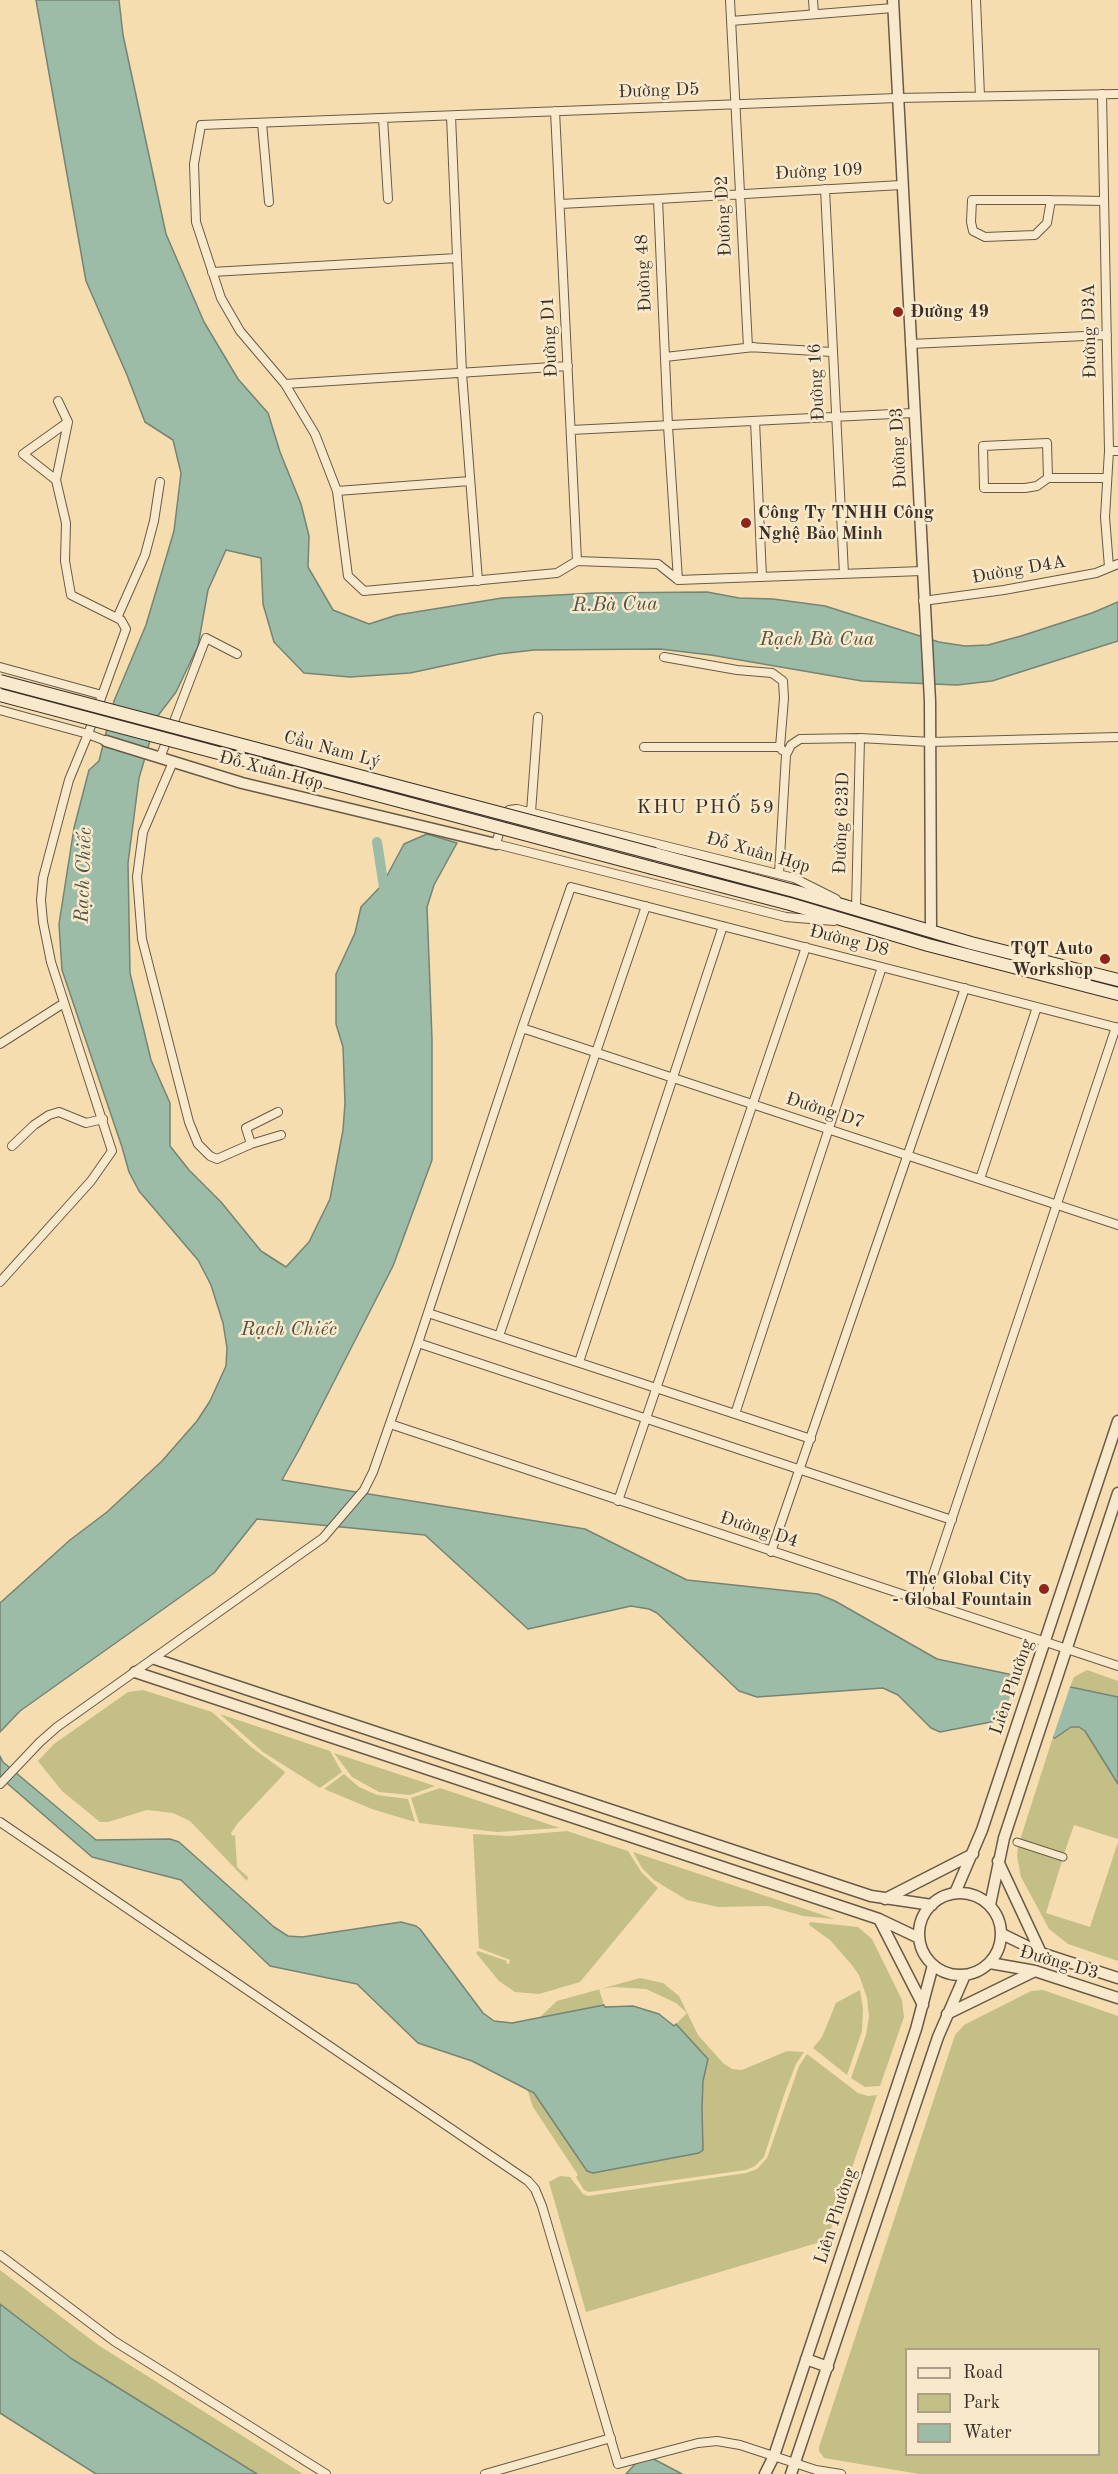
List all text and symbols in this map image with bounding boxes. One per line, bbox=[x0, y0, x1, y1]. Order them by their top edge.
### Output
street label: Đường D5 bbox=[618, 79, 700, 103]
street label: Đường 109 bbox=[774, 159, 864, 185]
street label: Đường D2 bbox=[711, 175, 737, 257]
street label: Đường 48 bbox=[631, 234, 657, 312]
street label: Đường D3A bbox=[1078, 283, 1102, 379]
street label: Đường D1 bbox=[537, 296, 563, 378]
place label: Đường 49 bbox=[910, 301, 989, 323]
marker: Đường 49 bbox=[891, 305, 905, 319]
street label: Đường 16 bbox=[804, 343, 830, 421]
street label: Đường D3 bbox=[886, 407, 912, 489]
place label: Công Ty TNHH Công Nghệ Bảo Minh bbox=[758, 502, 934, 544]
marker: Công Ty TNHH Công Nghệ Bảo Minh bbox=[739, 516, 753, 530]
street label: Đường D4A bbox=[970, 551, 1068, 589]
water label: R.Bà Cua bbox=[572, 592, 658, 618]
water label: Rạch Bà Cua bbox=[759, 628, 875, 652]
street label: Cầu Nam Lý bbox=[281, 727, 383, 773]
street label: Đỗ Xuân Hợp bbox=[217, 747, 325, 795]
street label: Đường 623D bbox=[829, 772, 855, 874]
district label: KHU PHỐ 59 bbox=[636, 796, 776, 820]
water label: Rạch Chiếc bbox=[70, 826, 98, 924]
street label: Đỗ Xuân Hợp bbox=[704, 828, 812, 878]
street label: Đường D8 bbox=[807, 921, 891, 961]
place label: TQT Auto Workshop bbox=[1010, 938, 1093, 980]
marker: TQT Auto Workshop bbox=[1098, 952, 1112, 966]
street label: Đường D7 bbox=[783, 1088, 867, 1134]
water label: Rạch Chiếc bbox=[241, 1318, 337, 1342]
street label: Đường D4 bbox=[717, 1507, 801, 1553]
place label: The Global City - Global Fountain bbox=[892, 1568, 1032, 1610]
marker: The Global City - Global Fountain bbox=[1037, 1582, 1051, 1596]
street label: Liên Phường bbox=[986, 1636, 1038, 1738]
street label: Đường D3 bbox=[1017, 1941, 1101, 1985]
street label: Liên Phường bbox=[810, 2165, 862, 2267]
legend bbox=[905, 2348, 1100, 2456]
text: Road bbox=[963, 2364, 1003, 2382]
text: Park bbox=[963, 2394, 1000, 2412]
text: Water bbox=[963, 2424, 1012, 2442]

